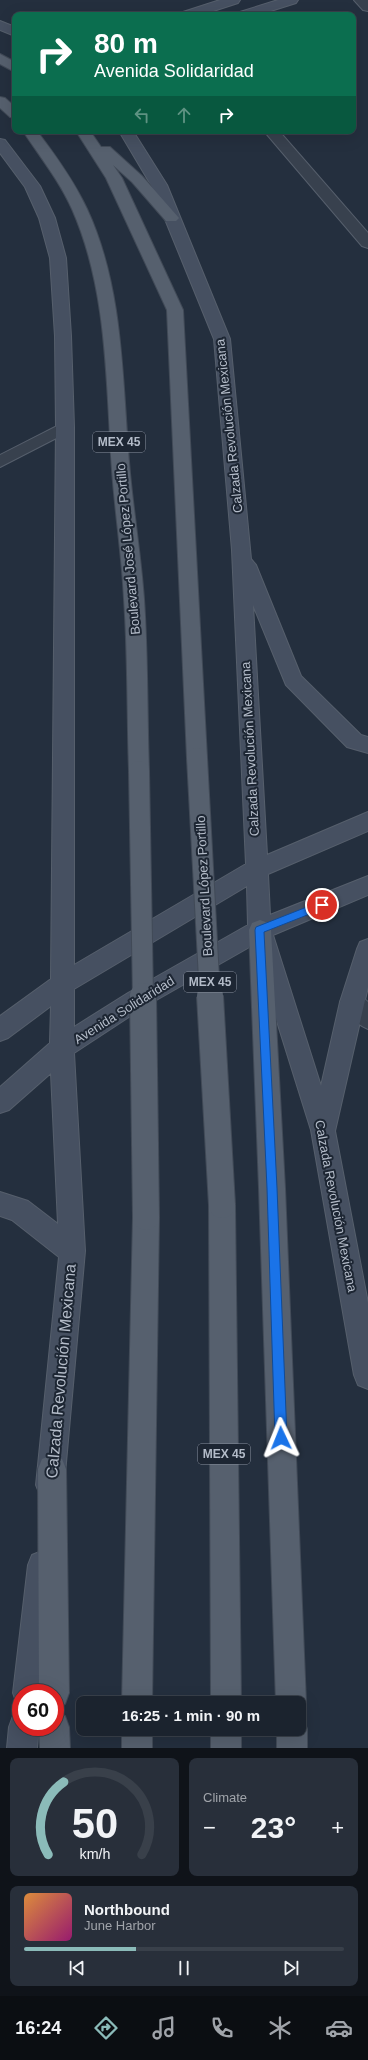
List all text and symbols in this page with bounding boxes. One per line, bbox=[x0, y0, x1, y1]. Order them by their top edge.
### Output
icon: right bbox=[28, 28, 80, 80]
text: 80 m bbox=[94, 28, 158, 59]
text: Avenida Solidaridad bbox=[94, 61, 254, 81]
icon: left bbox=[131, 104, 153, 126]
icon: ahead bbox=[173, 104, 195, 126]
icon: right bbox=[215, 104, 237, 126]
street label: Calzada Revolución Mexicana bbox=[212, 337, 246, 514]
road number: MEX 45 bbox=[93, 432, 145, 452]
street label: Boulevard José López Portillo bbox=[113, 463, 143, 635]
street label: Calzada Revolución Mexicana bbox=[238, 661, 262, 837]
street label: Boulevard López Portillo bbox=[193, 815, 215, 957]
pin bbox=[305, 888, 339, 922]
icon: arrive bbox=[311, 894, 333, 916]
road number: MEX 45 bbox=[184, 972, 236, 992]
street label: Avenida Solidaridad bbox=[71, 973, 177, 1047]
street label: Calzada Revolución Mexicana bbox=[312, 1119, 360, 1294]
street label: Calzada Revolución Mexicana bbox=[43, 1263, 79, 1479]
position arrow bbox=[260, 1417, 302, 1459]
road number: MEX 45 bbox=[198, 1444, 250, 1464]
speed limit sign: 60 bbox=[12, 1684, 64, 1736]
text: 16:25 · 1 min · 90 m bbox=[122, 1707, 260, 1724]
text: Climate bbox=[203, 1790, 247, 1805]
text: 50 bbox=[71, 1800, 118, 1847]
text: 23° bbox=[251, 1811, 296, 1844]
text: − bbox=[203, 1815, 216, 1840]
text: + bbox=[331, 1815, 344, 1840]
text: km/h bbox=[79, 1846, 110, 1862]
text: Northbound bbox=[84, 1901, 170, 1918]
text: June Harbor bbox=[84, 1918, 156, 1933]
icon: previous bbox=[66, 1957, 88, 1979]
icon: pause bbox=[173, 1957, 195, 1979]
icon: next bbox=[280, 1957, 302, 1979]
icon: directions bbox=[92, 2014, 120, 2042]
icon: music bbox=[150, 2014, 178, 2042]
icon: phone bbox=[208, 2014, 236, 2042]
icon: climate bbox=[266, 2014, 294, 2042]
icon: car bbox=[325, 2014, 353, 2042]
text: 16:24 bbox=[15, 2018, 61, 2038]

